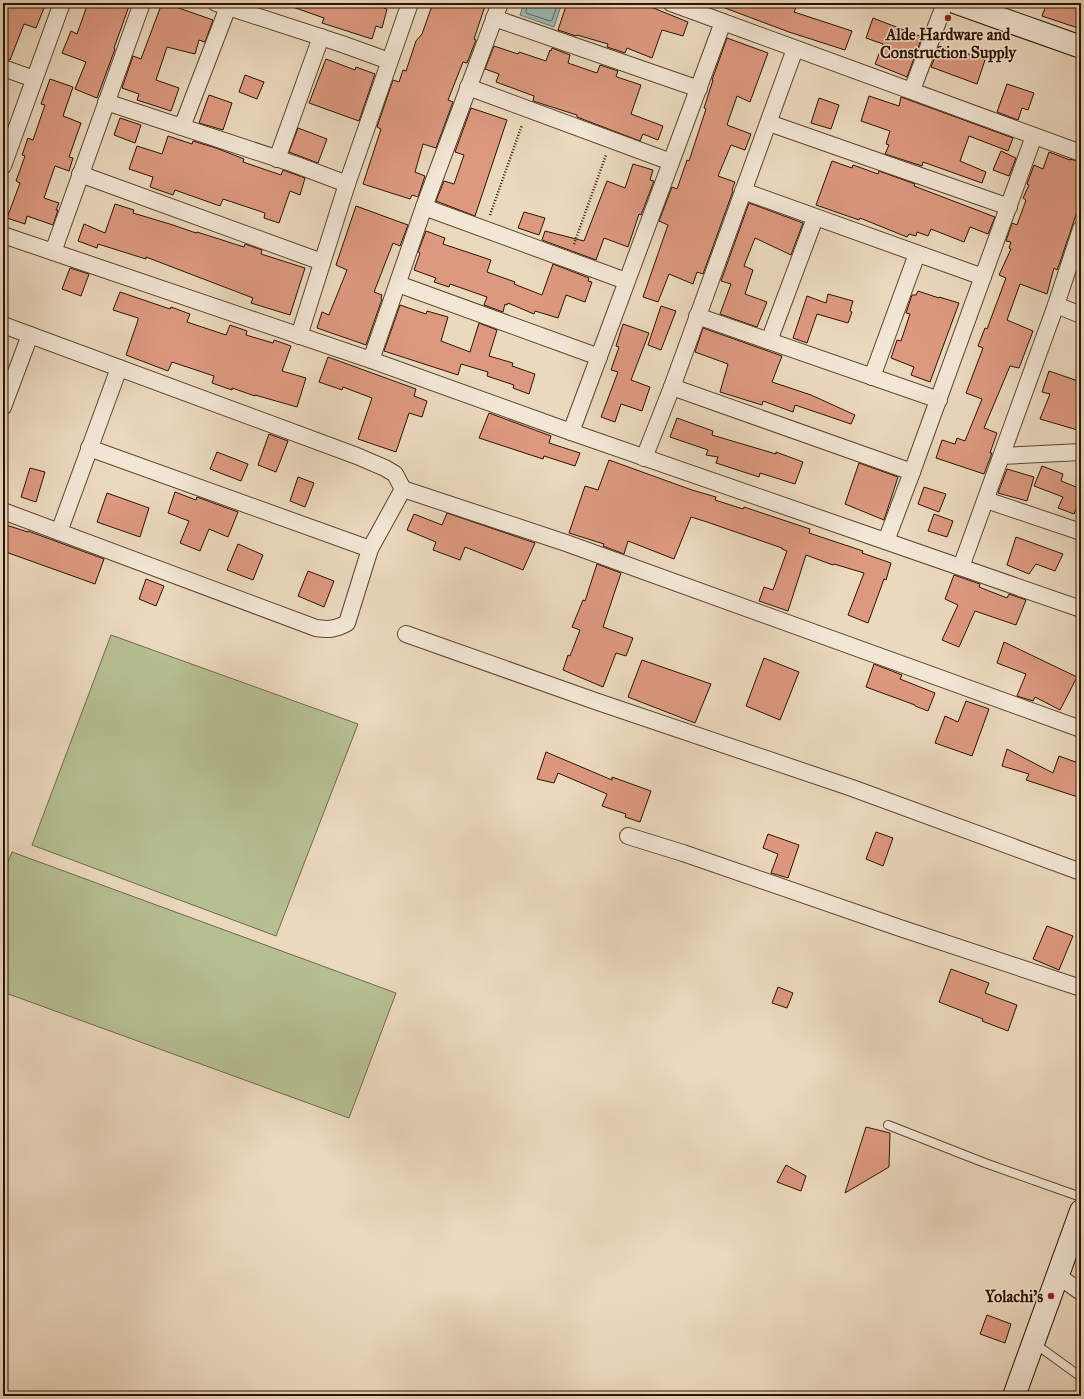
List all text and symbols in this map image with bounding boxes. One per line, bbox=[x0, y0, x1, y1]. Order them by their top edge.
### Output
marker: Alde Hardware and Construction Supply bbox=[943, 13, 953, 23]
place label: Alde Hardware and Construction Supply bbox=[880, 25, 1018, 63]
place label: Yolachi's bbox=[984, 1287, 1043, 1306]
marker: Yolachi's bbox=[1046, 1291, 1056, 1301]

